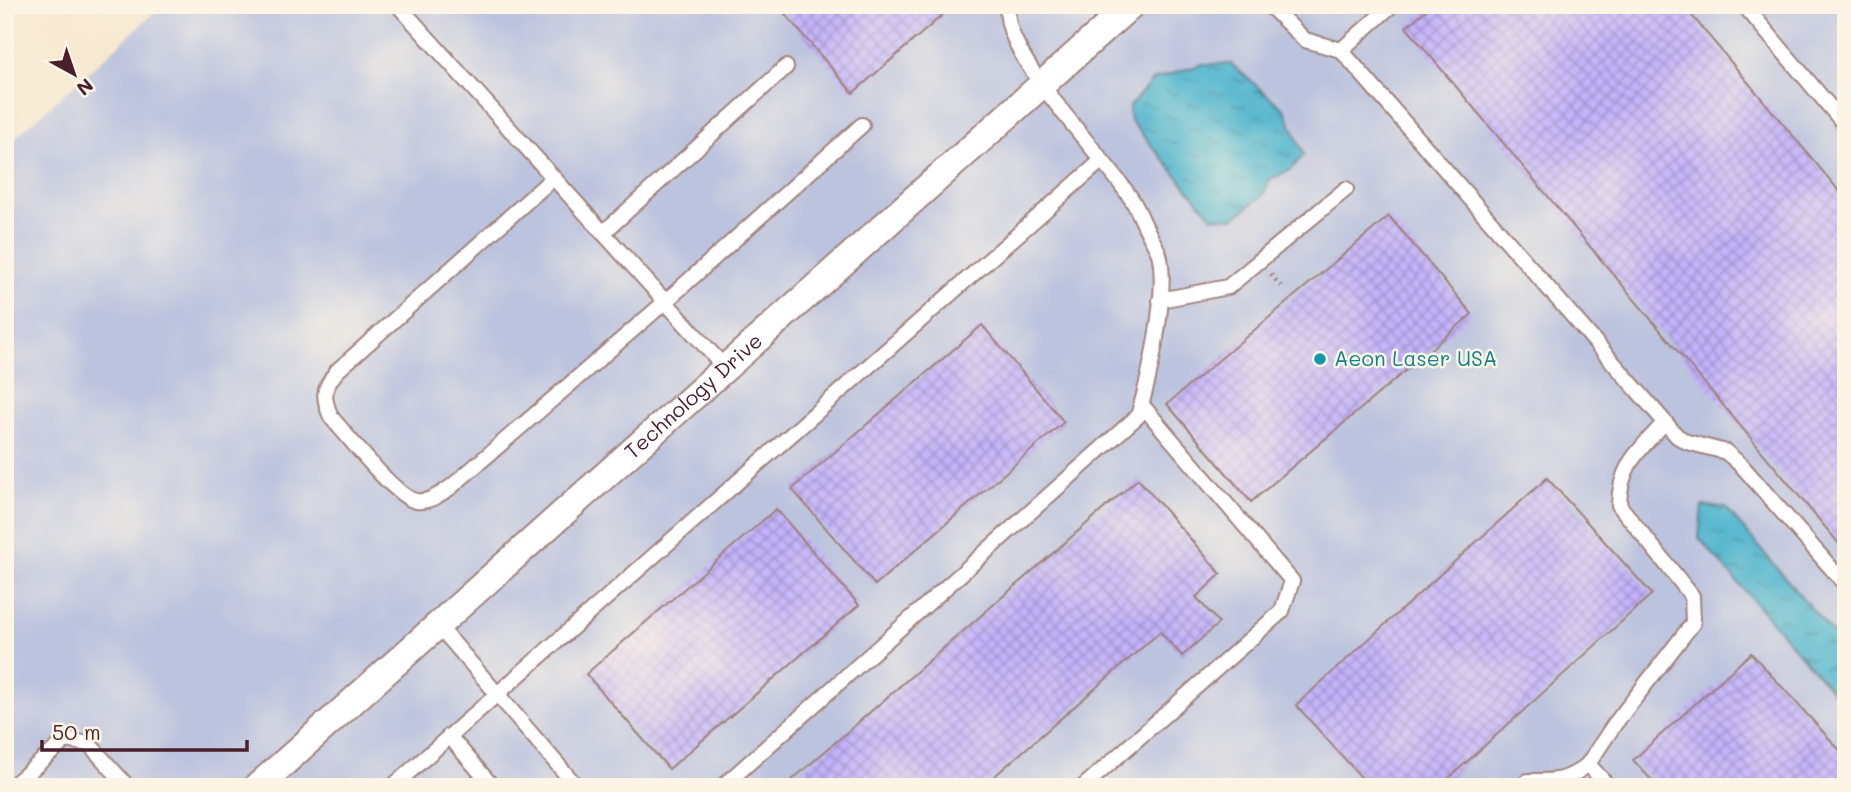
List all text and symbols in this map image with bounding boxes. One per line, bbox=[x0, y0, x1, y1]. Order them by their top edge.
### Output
north arrow bbox=[38, 38, 108, 108]
text: N bbox=[72, 73, 99, 102]
street label: Technology Drive bbox=[618, 326, 767, 464]
place label: Aeon Laser USA bbox=[1334, 344, 1497, 371]
marker: Aeon Laser USA bbox=[1312, 351, 1328, 367]
scale bar bbox=[42, 708, 247, 752]
text: 50 m bbox=[52, 718, 101, 745]

